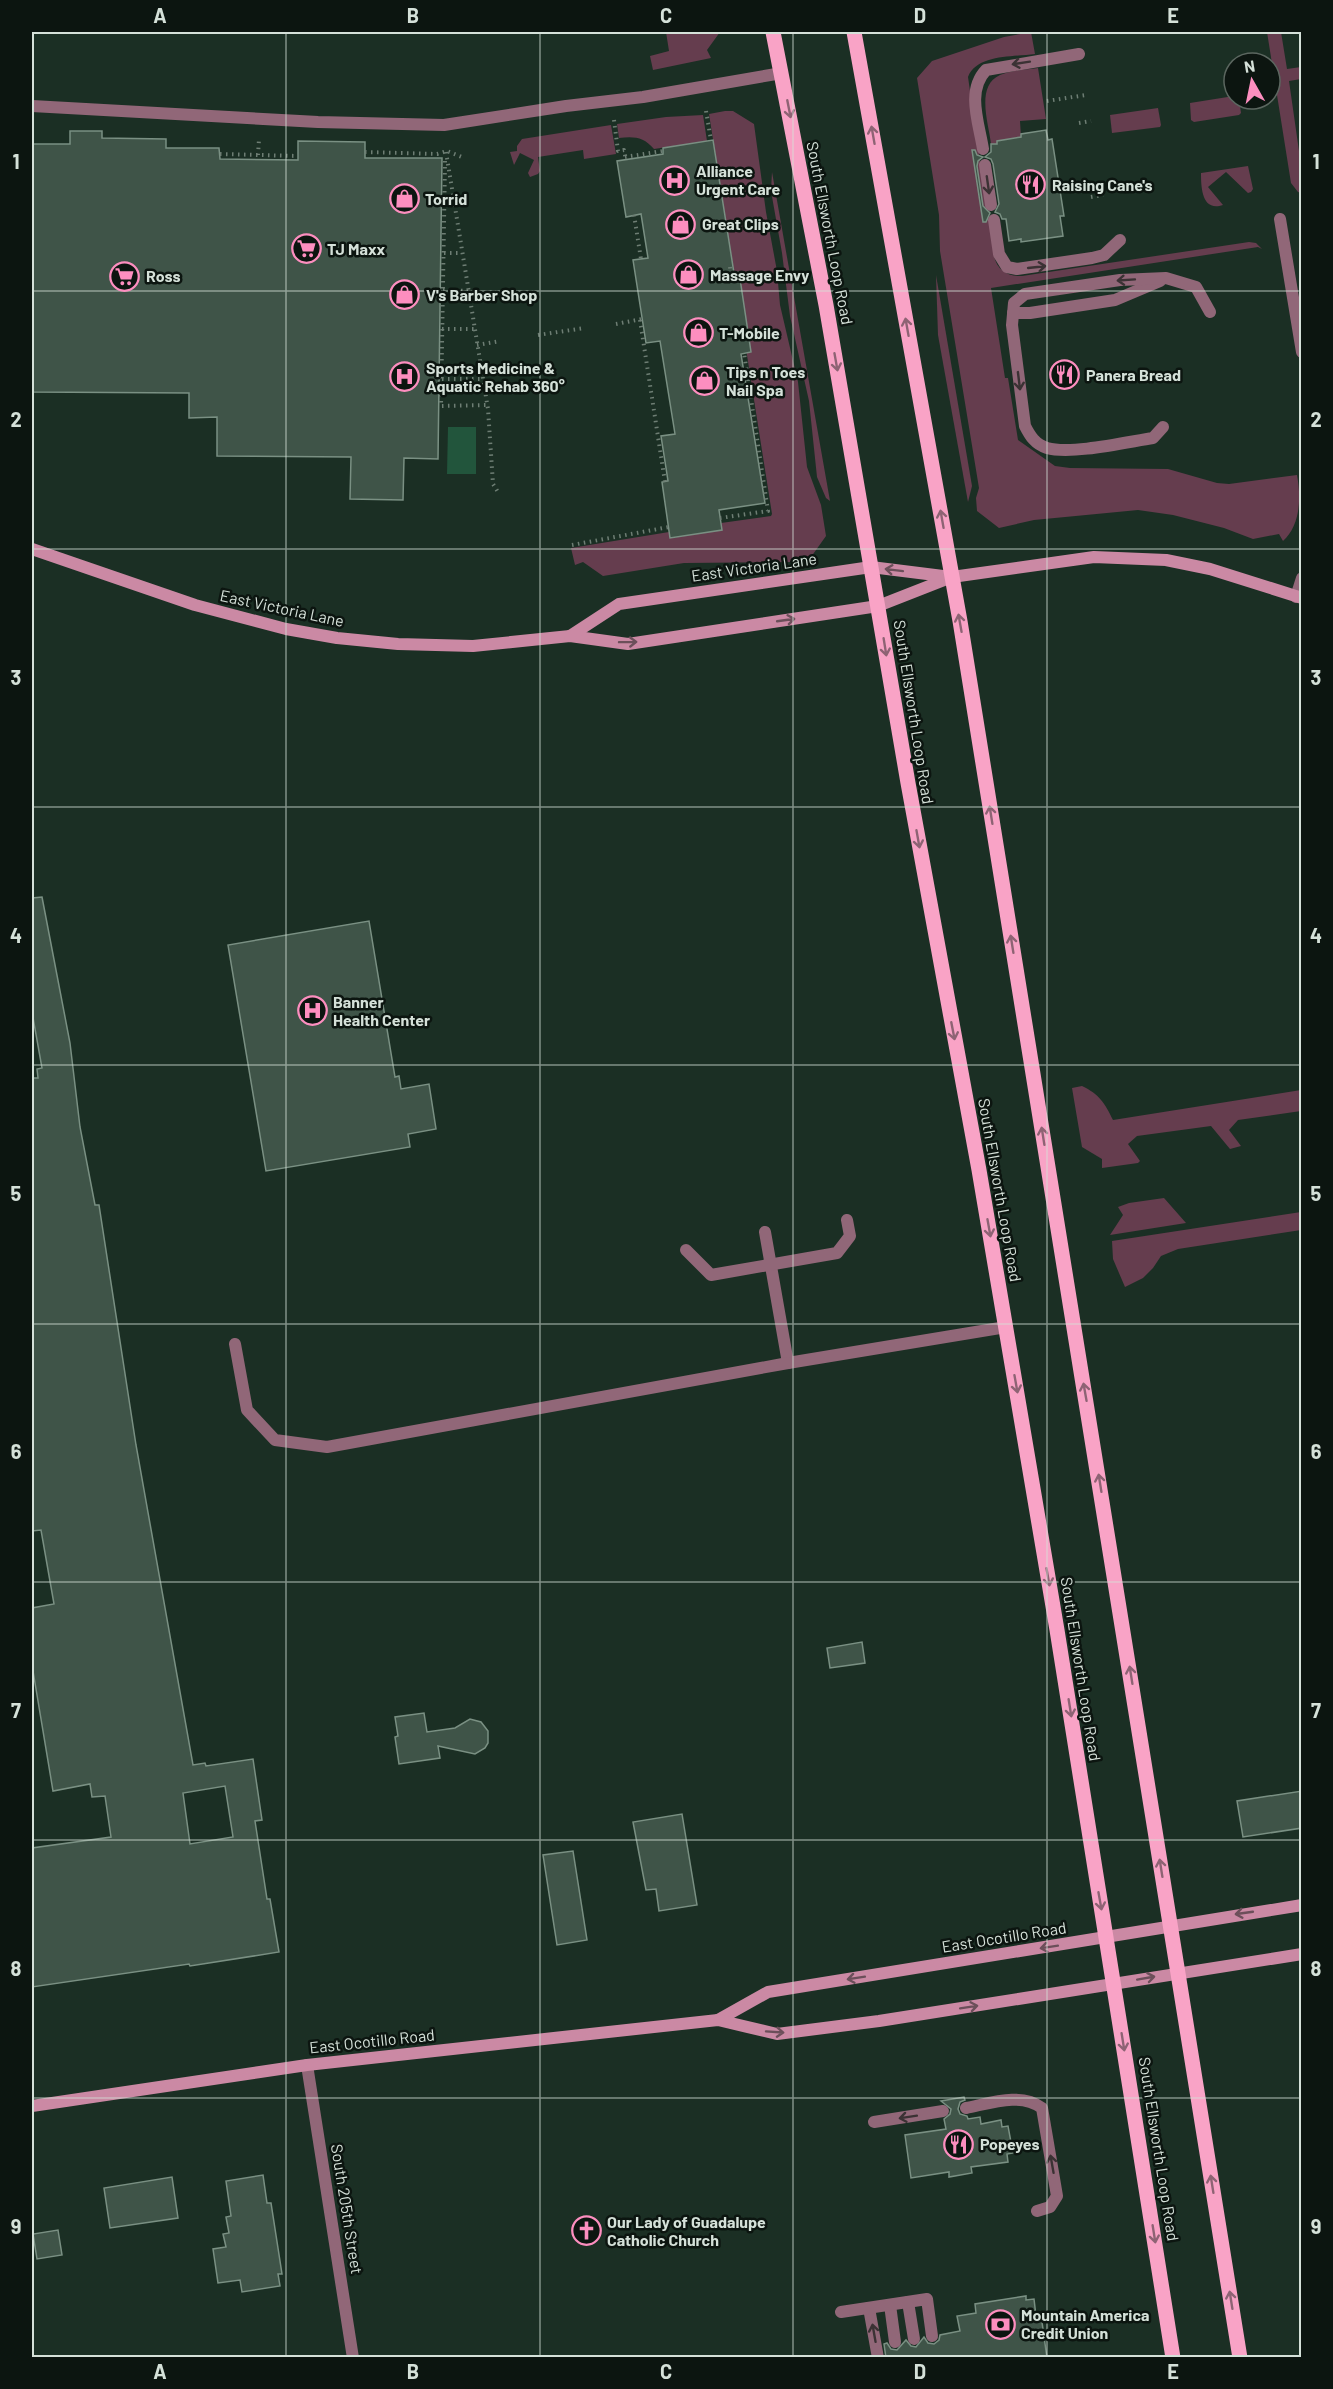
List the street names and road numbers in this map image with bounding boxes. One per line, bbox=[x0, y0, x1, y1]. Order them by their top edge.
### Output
street label: South Ellsworth Loop Road bbox=[803, 140, 858, 326]
street label: East Victoria Lane bbox=[690, 548, 818, 585]
street label: East Victoria Lane bbox=[218, 585, 346, 630]
street label: South Ellsworth Loop Road bbox=[891, 619, 938, 805]
street label: South Ellsworth Loop Road bbox=[975, 1097, 1026, 1283]
street label: South Ellsworth Loop Road bbox=[1058, 1576, 1105, 1762]
street label: East Ocotillo Road bbox=[940, 1917, 1068, 1956]
street label: East Ocotillo Road bbox=[308, 2024, 436, 2057]
street label: South Ellsworth Loop Road bbox=[1136, 2056, 1183, 2242]
street label: South 205th Street bbox=[328, 2143, 367, 2275]

